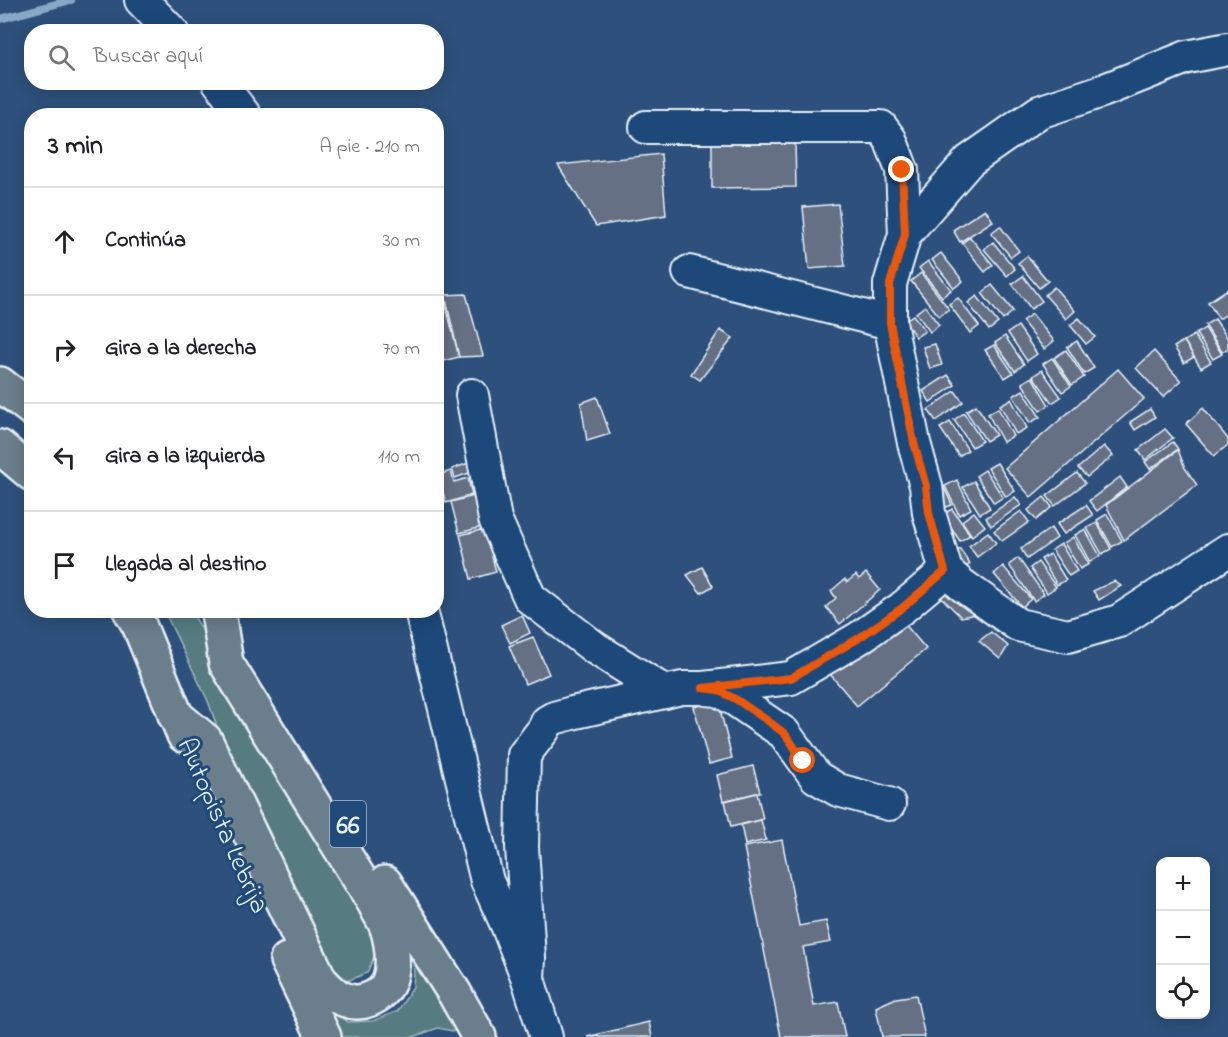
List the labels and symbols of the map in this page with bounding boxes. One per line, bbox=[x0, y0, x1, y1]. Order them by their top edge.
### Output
route end bbox=[888, 156, 914, 182]
street label: Autopista Lebrija bbox=[166, 732, 278, 920]
route start bbox=[789, 747, 815, 773]
road number: 66 bbox=[330, 801, 366, 847]

